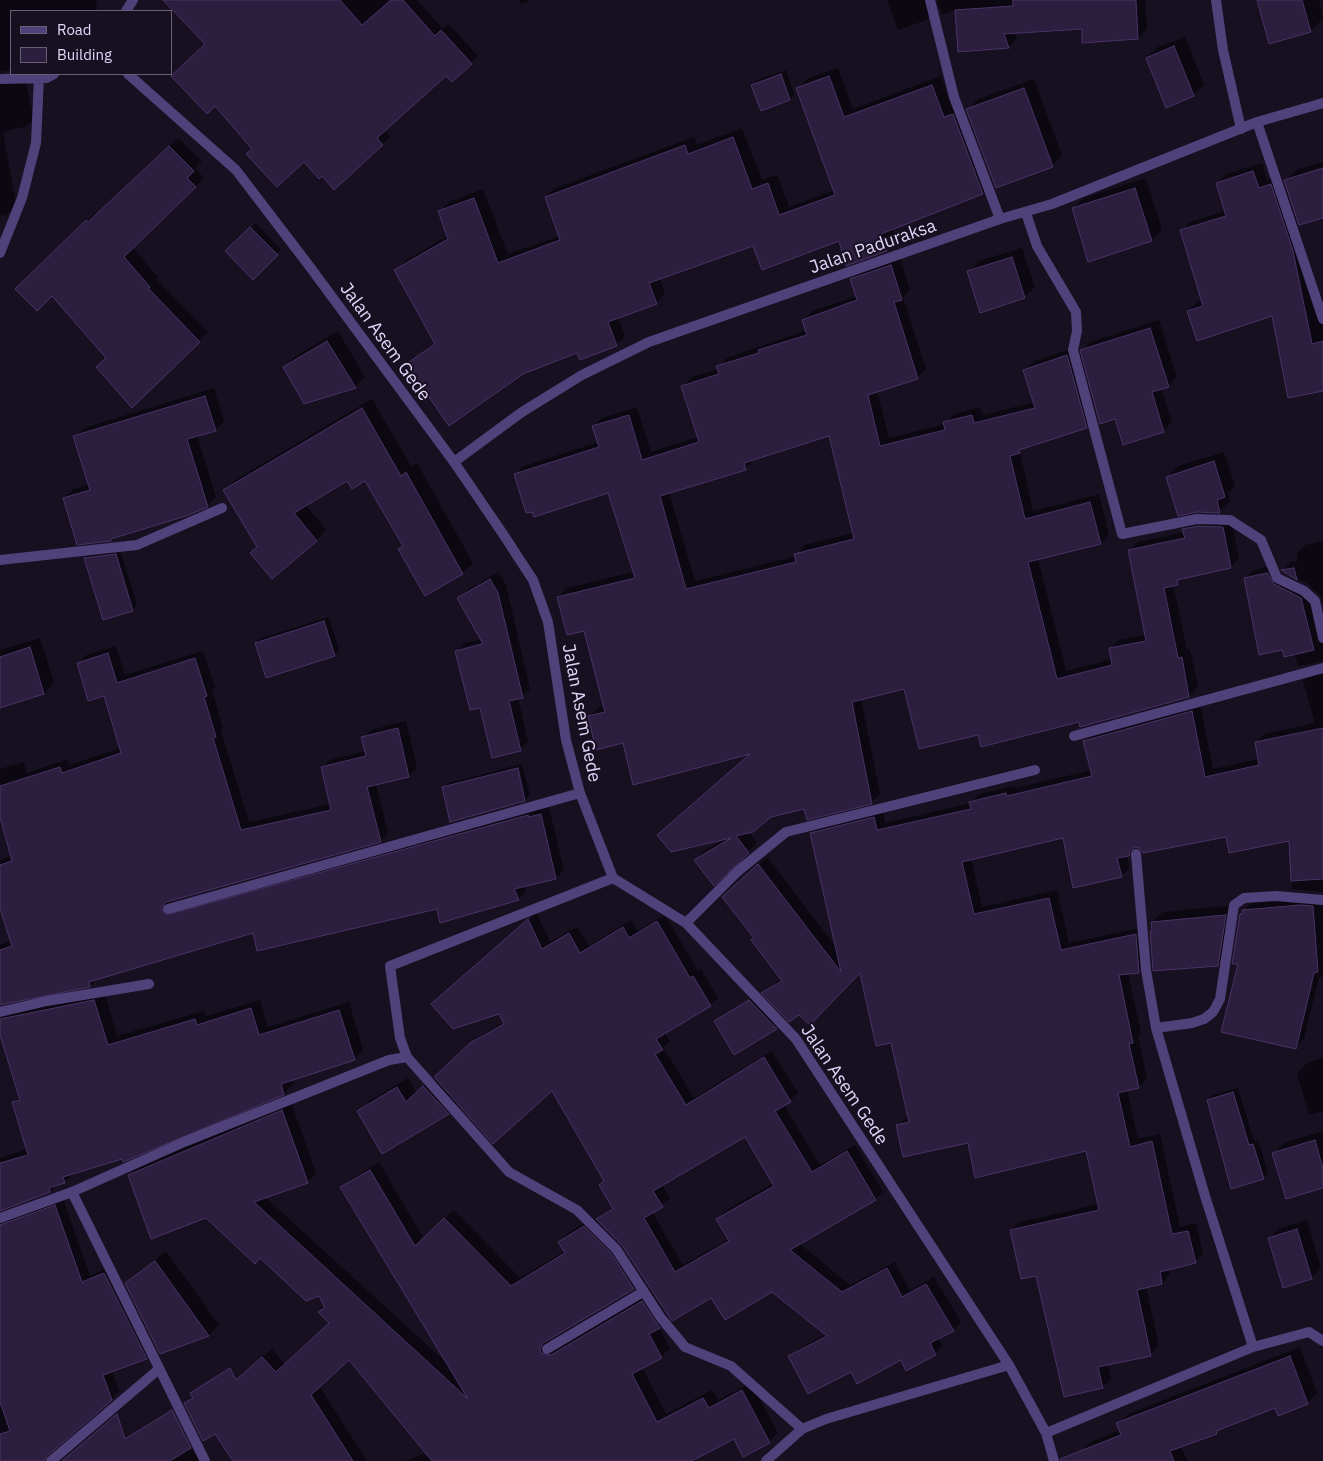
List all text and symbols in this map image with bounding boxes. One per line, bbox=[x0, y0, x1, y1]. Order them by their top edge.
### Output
legend bbox=[10, 10, 172, 75]
text: Road bbox=[57, 20, 92, 39]
text: Building bbox=[57, 45, 112, 64]
street label: Jalan Paduraksa bbox=[807, 215, 939, 279]
street label: Jalan Asem Gede bbox=[335, 279, 435, 405]
street label: Jalan Asem Gede bbox=[557, 642, 605, 784]
street label: Jalan Asem Gede bbox=[796, 1021, 892, 1149]

